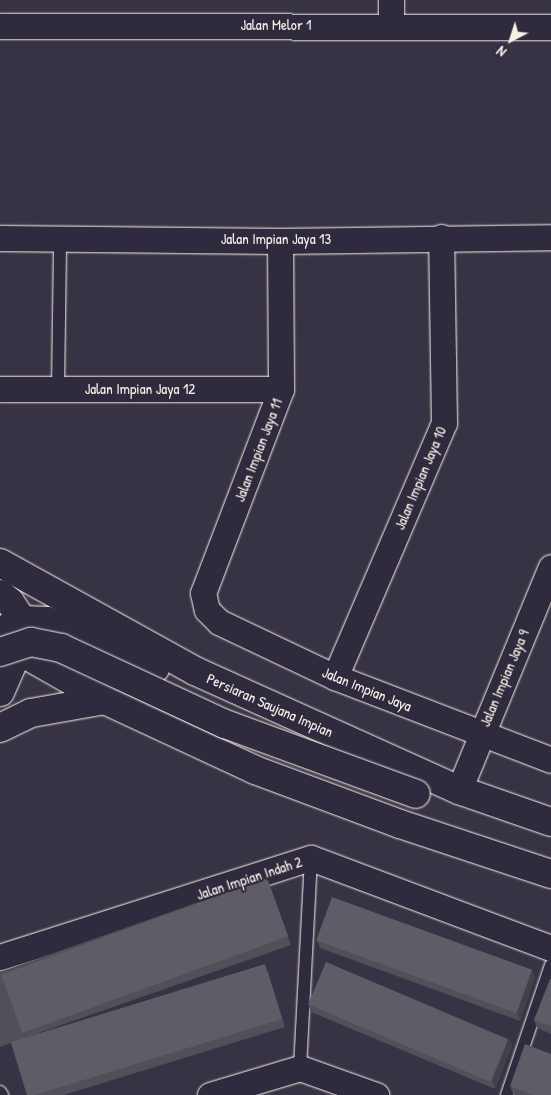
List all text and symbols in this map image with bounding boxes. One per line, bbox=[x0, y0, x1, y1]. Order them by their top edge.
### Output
north arrow bbox=[486, 15, 536, 65]
street label: Jalan Melor 1 bbox=[240, 16, 312, 34]
text: N bbox=[492, 42, 510, 62]
street label: Jalan Impian Jaya 13 bbox=[221, 230, 331, 248]
street label: Jalan Impian Jaya 12 bbox=[85, 380, 195, 398]
street label: Jalan Impian Jaya 11 bbox=[230, 396, 286, 504]
street label: Jalan Impian Jaya 10 bbox=[390, 424, 450, 532]
street label: Jalan Impian Jaya 9 bbox=[475, 627, 533, 729]
street label: Jalan Impian Jaya bbox=[320, 663, 414, 715]
street label: Persiaran Saujana Impian bbox=[204, 669, 336, 741]
street label: Jalan Impian Indah 2 bbox=[194, 852, 304, 904]

